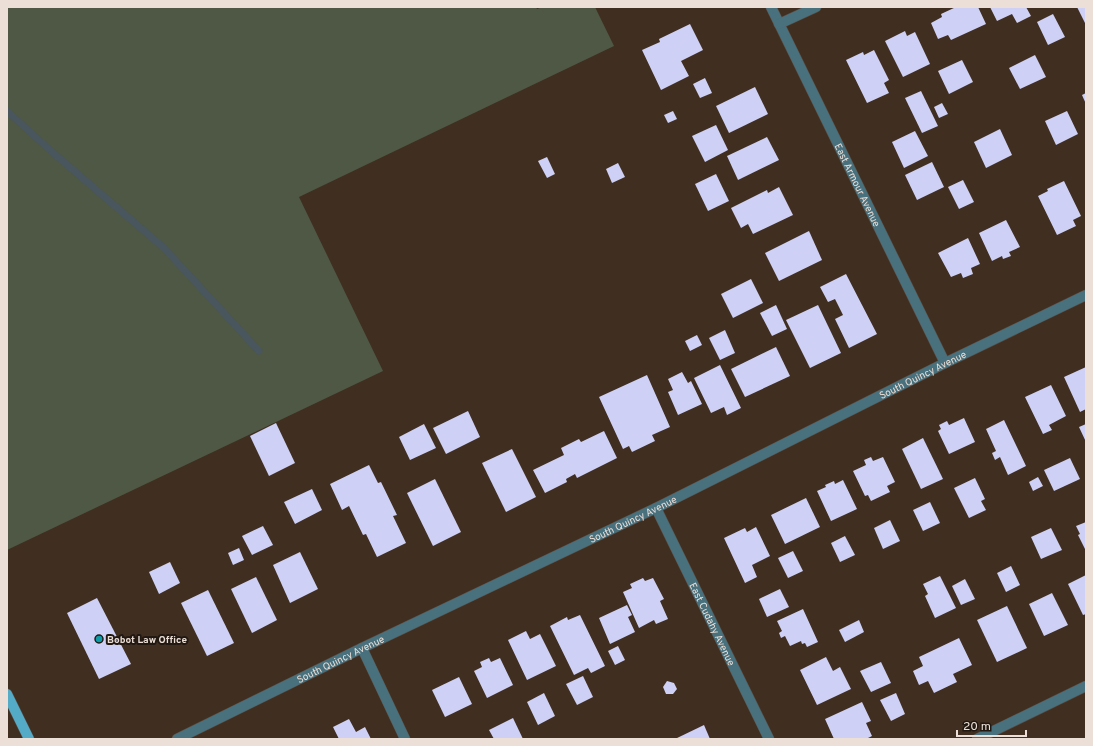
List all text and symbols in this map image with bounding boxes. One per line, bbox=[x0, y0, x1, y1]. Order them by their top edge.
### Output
street label: East Armour Avenue bbox=[831, 142, 883, 229]
street label: South Quincy Avenue bbox=[877, 349, 969, 403]
street label: South Quincy Avenue bbox=[587, 494, 679, 547]
street label: East Cudahy Avenue bbox=[685, 581, 737, 668]
street label: South Quincy Avenue bbox=[295, 633, 387, 687]
marker: Bobot Law Office bbox=[94, 634, 104, 644]
place label: Bobot Law Office bbox=[107, 634, 187, 647]
scale bar bbox=[957, 712, 1026, 738]
text: 20 m bbox=[963, 719, 991, 735]

